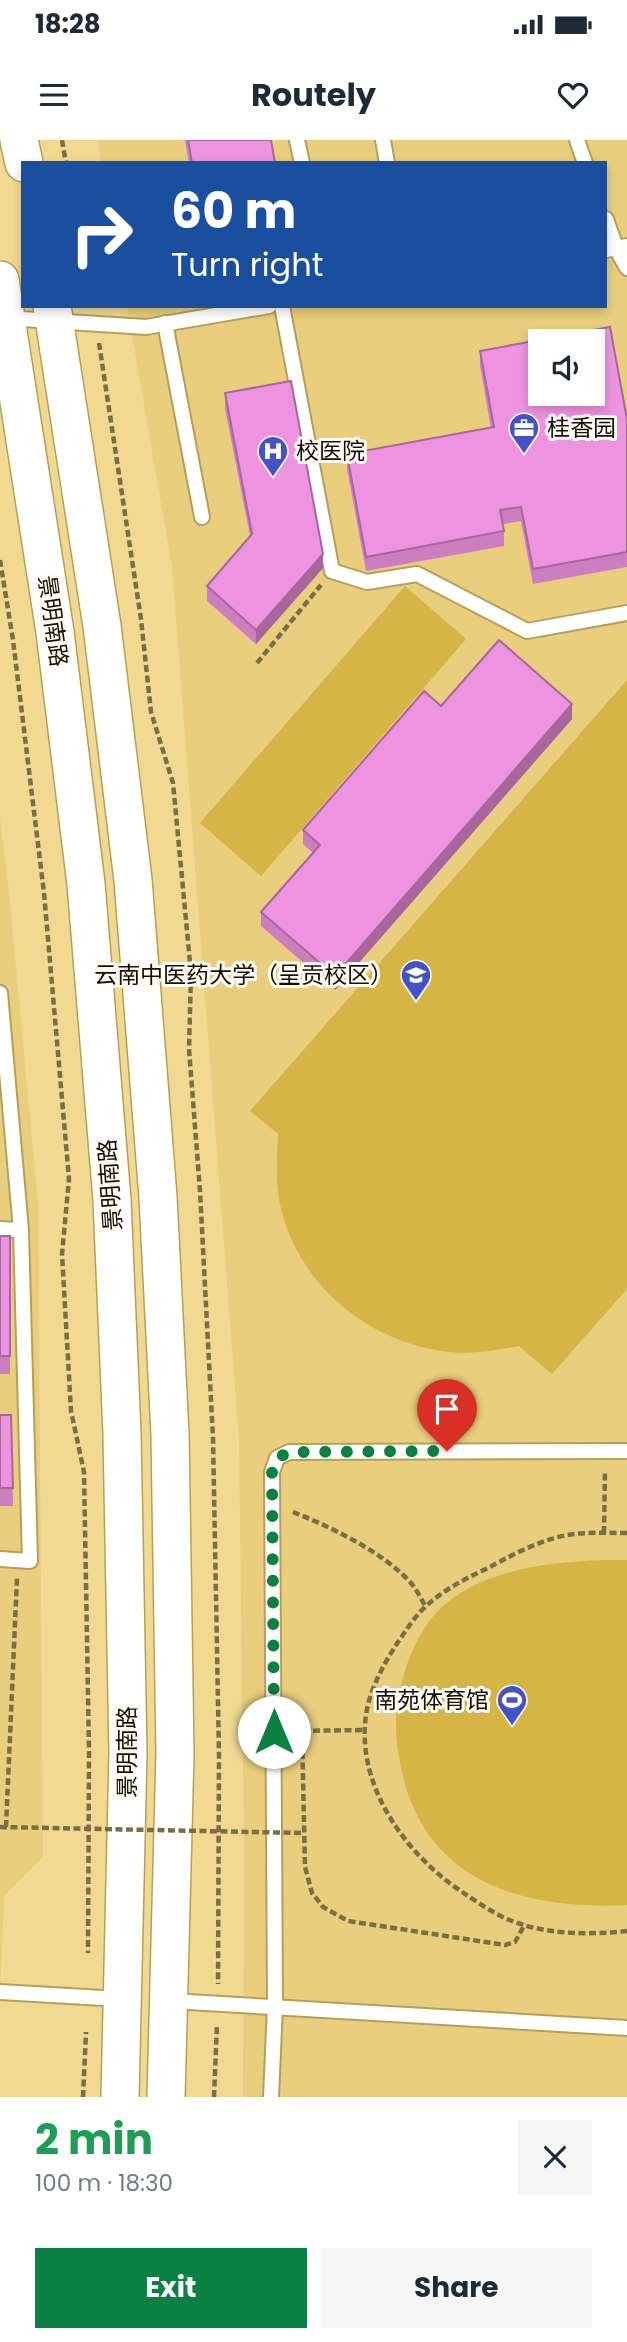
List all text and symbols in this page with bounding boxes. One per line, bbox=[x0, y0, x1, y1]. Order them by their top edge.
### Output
text: 18:28 bbox=[35, 6, 101, 42]
text: Routely bbox=[251, 72, 376, 117]
icon: menu bbox=[35, 76, 73, 114]
icon: heart bbox=[554, 76, 592, 114]
text: 60 m bbox=[171, 177, 296, 245]
icon: right bbox=[56, 189, 147, 280]
text: Turn right bbox=[171, 242, 323, 287]
map controls bbox=[528, 329, 605, 406]
button: sound bbox=[528, 329, 605, 406]
office icon: 桂香园 bbox=[507, 411, 541, 455]
place label: 桂香园 bbox=[547, 412, 616, 444]
hospital icon: 校医院 bbox=[256, 434, 290, 478]
place label: 校医院 bbox=[296, 435, 365, 467]
street label: 景明南路 bbox=[31, 573, 75, 669]
school or university icon: 云南中医药大学（呈贡校区） bbox=[399, 958, 433, 1002]
place label: 云南中医药大学（呈贡校区） bbox=[94, 959, 393, 991]
street label: 景明南路 bbox=[91, 1138, 129, 1232]
pin bbox=[417, 1379, 477, 1451]
icon: arrive bbox=[428, 1390, 466, 1428]
sports icon: 南苑体育馆 bbox=[495, 1683, 529, 1727]
place label: 南苑体育馆 bbox=[374, 1684, 489, 1716]
position arrow bbox=[237, 1695, 311, 1769]
street label: 景明南路 bbox=[111, 1706, 143, 1798]
text: 2 min bbox=[35, 2110, 153, 2169]
button: close bbox=[518, 2120, 592, 2194]
text: 100 m · 18:30 bbox=[35, 2167, 173, 2199]
button: Exit bbox=[35, 2248, 307, 2328]
button: Share bbox=[321, 2248, 592, 2328]

